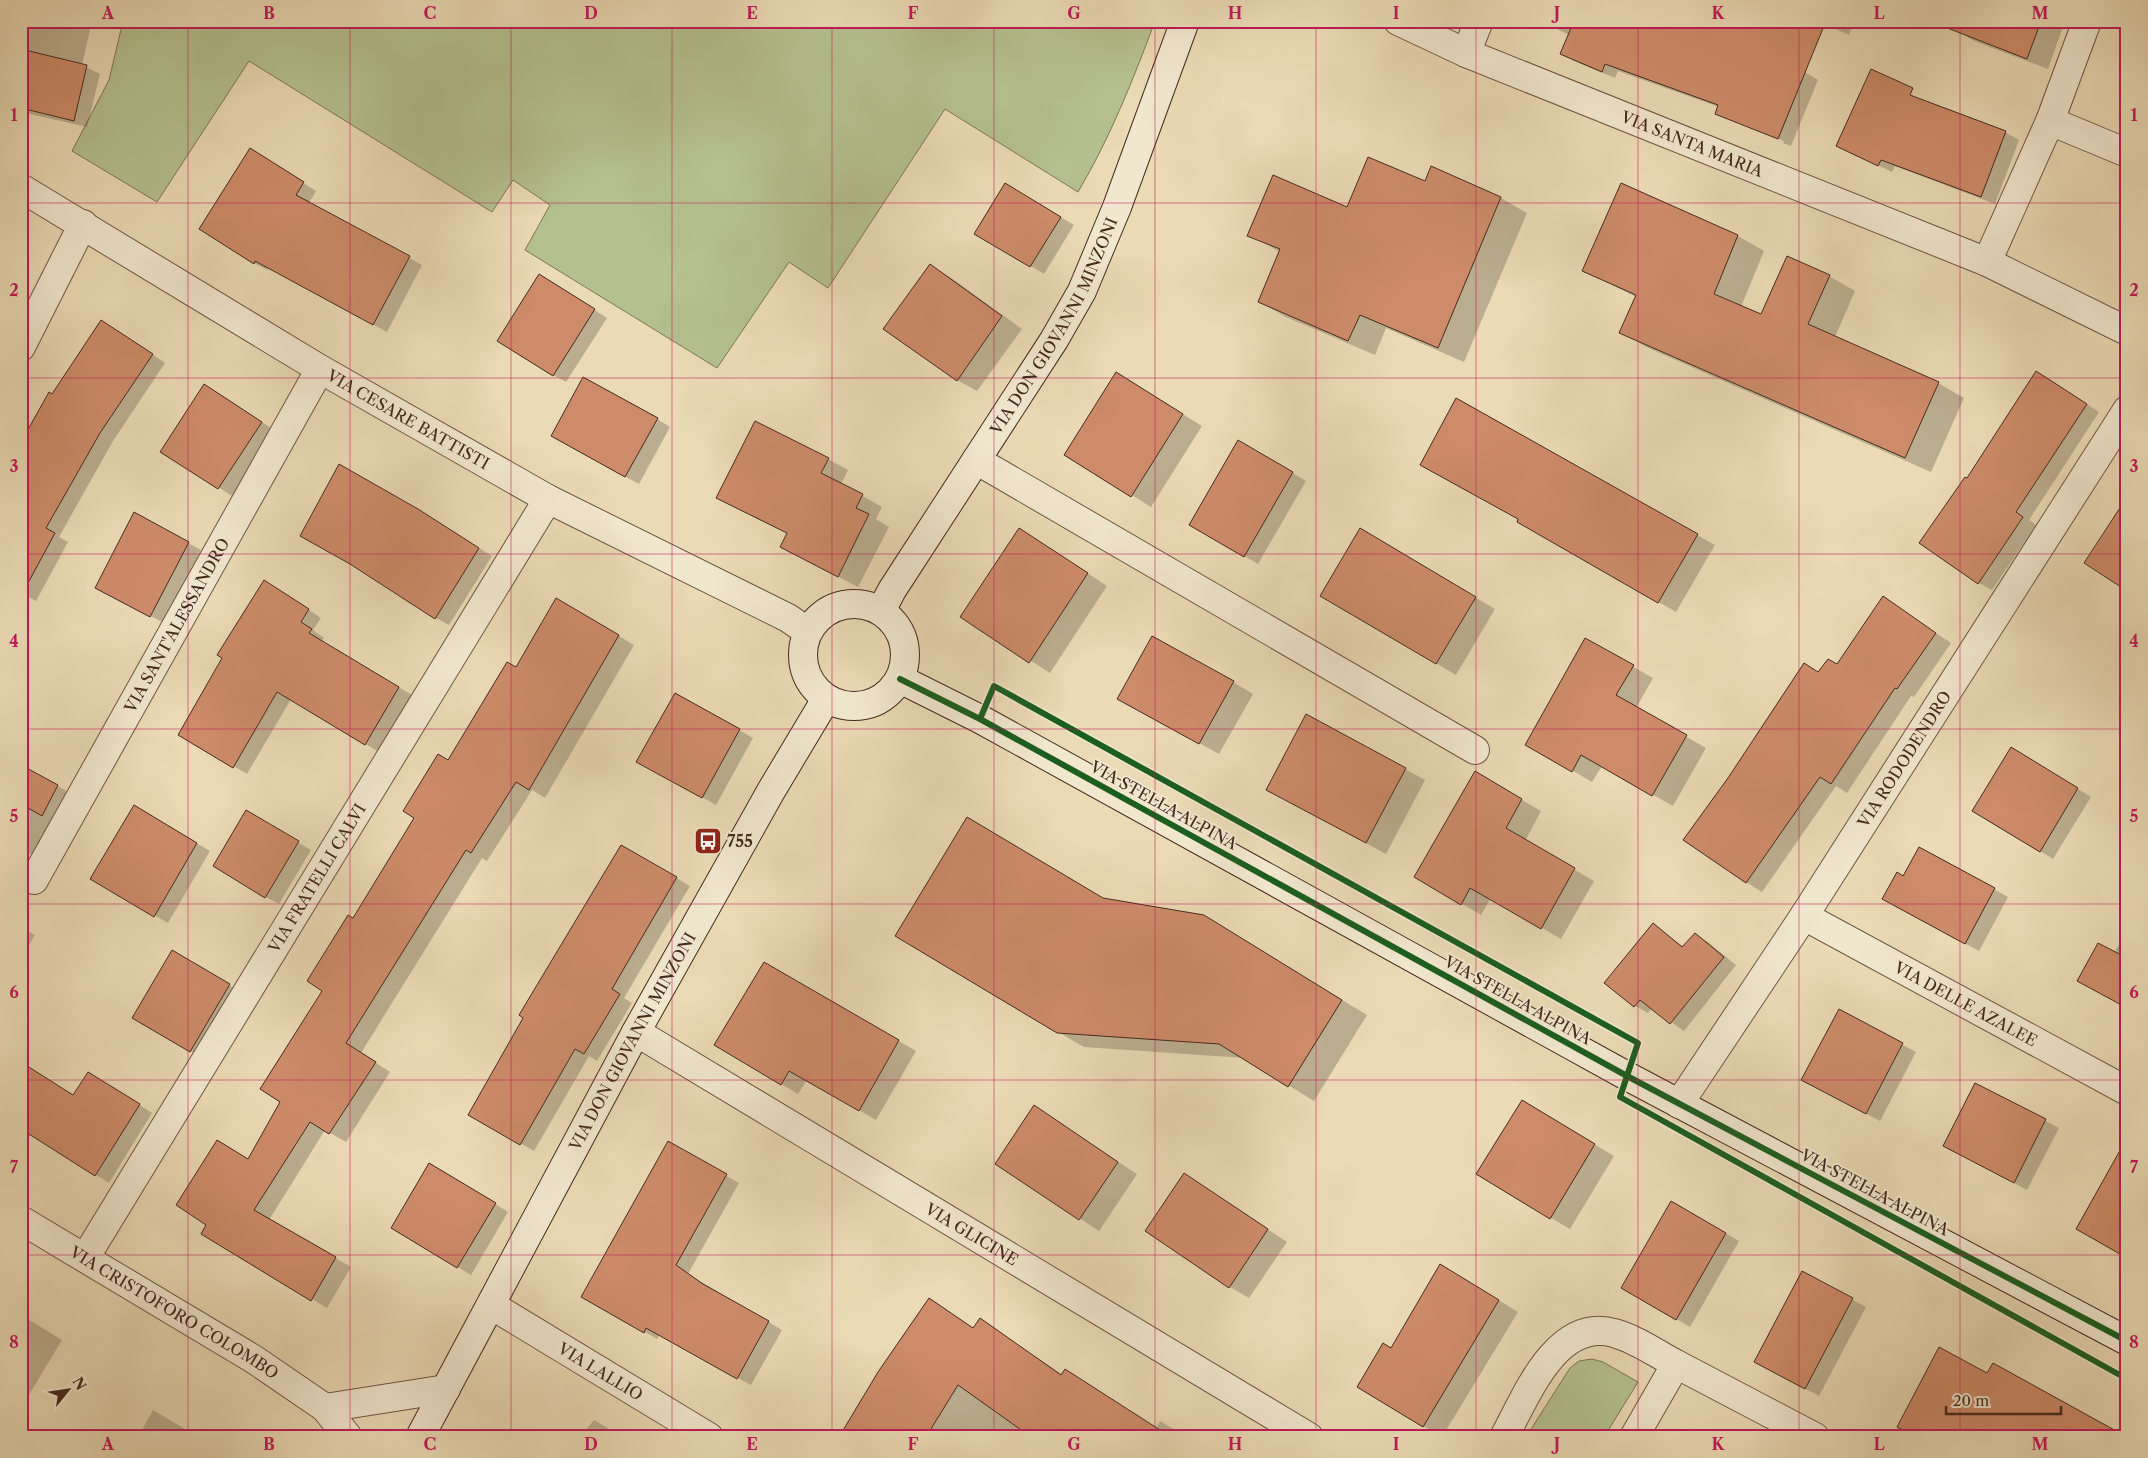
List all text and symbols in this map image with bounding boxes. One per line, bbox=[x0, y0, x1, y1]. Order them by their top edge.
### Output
text: A bbox=[101, 3, 115, 23]
text: B bbox=[263, 3, 275, 23]
text: C bbox=[424, 3, 436, 23]
text: D bbox=[584, 3, 598, 23]
text: E bbox=[746, 3, 758, 23]
text: F bbox=[908, 3, 919, 23]
text: G bbox=[1067, 3, 1081, 23]
text: H bbox=[1228, 3, 1242, 23]
text: I bbox=[1393, 3, 1400, 23]
text: J bbox=[1551, 3, 1560, 23]
text: K bbox=[1712, 3, 1726, 23]
text: L bbox=[1873, 3, 1885, 23]
text: M bbox=[2032, 3, 2049, 23]
text: 1 bbox=[10, 105, 18, 125]
text: 1 bbox=[2130, 105, 2138, 125]
street label: VIA SANTA MARIA bbox=[1617, 106, 1767, 182]
street label: VIA DON GIOVANNI MINZONI bbox=[985, 214, 1122, 439]
text: 2 bbox=[9, 280, 19, 300]
text: 2 bbox=[2129, 280, 2139, 300]
street label: VIA CESARE BATTISTI bbox=[323, 365, 493, 473]
text: 3 bbox=[9, 456, 19, 476]
text: 3 bbox=[2129, 456, 2139, 476]
street label: VIA SANT'ALESSANDRO bbox=[119, 534, 233, 717]
text: 4 bbox=[9, 631, 19, 651]
text: 4 bbox=[2129, 631, 2139, 651]
street label: VIA RODODENDRO bbox=[1853, 687, 1955, 832]
street label: VIA STELLA ALPINA bbox=[1086, 756, 1242, 854]
street label: VIA FRATELLI CALVI bbox=[263, 800, 370, 957]
text: 5 bbox=[10, 806, 19, 826]
text: 5 bbox=[2130, 806, 2139, 826]
bus stop icon: 755 bbox=[693, 826, 723, 856]
place label: 755 bbox=[727, 831, 753, 851]
street label: VIA DON GIOVANNI MINZONI bbox=[564, 929, 700, 1155]
street label: VIA STELLA ALPINA bbox=[1440, 951, 1596, 1049]
street label: VIA DELLE AZALEE bbox=[1890, 956, 2041, 1050]
text: 6 bbox=[9, 982, 19, 1002]
text: 6 bbox=[2129, 982, 2139, 1002]
street label: VIA STELLA ALPINA bbox=[1796, 1144, 1954, 1240]
text: 7 bbox=[10, 1157, 19, 1177]
text: 7 bbox=[2130, 1157, 2139, 1177]
street label: VIA GLICINE bbox=[921, 1198, 1022, 1270]
street label: VIA CRISTOFORO COLOMBO bbox=[66, 1241, 282, 1383]
text: 8 bbox=[9, 1332, 19, 1352]
text: 8 bbox=[2129, 1332, 2139, 1352]
street label: VIA LALLIO bbox=[554, 1337, 647, 1405]
north arrow bbox=[42, 1366, 92, 1416]
text: N bbox=[68, 1374, 90, 1393]
scale bar bbox=[1946, 1383, 2060, 1415]
text: 20 m bbox=[1953, 1391, 1989, 1410]
text: A bbox=[101, 1434, 115, 1454]
text: B bbox=[263, 1434, 275, 1454]
text: C bbox=[424, 1434, 436, 1454]
text: D bbox=[584, 1434, 598, 1454]
text: E bbox=[746, 1434, 758, 1454]
text: F bbox=[908, 1434, 919, 1454]
text: G bbox=[1067, 1434, 1081, 1454]
text: H bbox=[1228, 1434, 1242, 1454]
text: I bbox=[1393, 1434, 1400, 1454]
text: J bbox=[1551, 1434, 1560, 1454]
text: K bbox=[1712, 1434, 1726, 1454]
text: L bbox=[1873, 1434, 1885, 1454]
text: M bbox=[2032, 1434, 2049, 1454]

